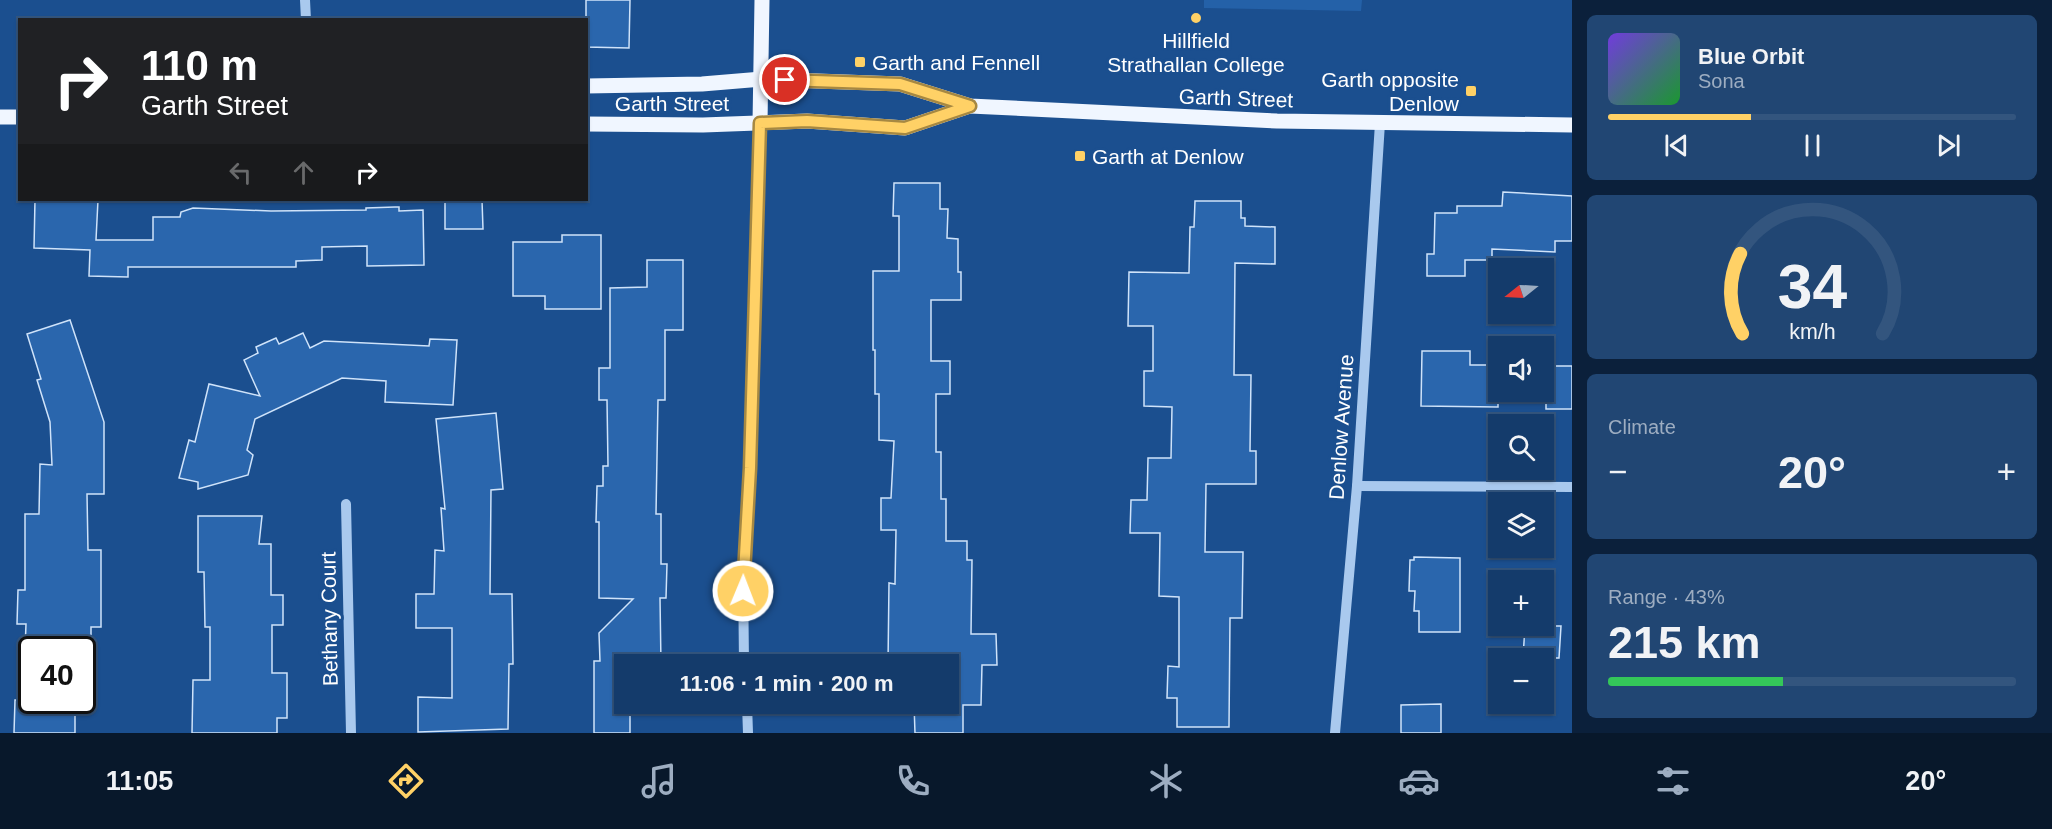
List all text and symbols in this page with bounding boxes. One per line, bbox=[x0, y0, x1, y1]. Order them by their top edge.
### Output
marker: Hillfield Strathallan College bbox=[1189, 11, 1203, 25]
place label: Hillfield Strathallan College bbox=[1107, 29, 1285, 76]
icon: right bbox=[42, 42, 120, 120]
text: 110 m bbox=[141, 42, 258, 89]
text: Blue Orbit bbox=[1698, 44, 1804, 69]
place label: Garth and Fennell bbox=[872, 51, 1040, 74]
pin bbox=[759, 54, 810, 105]
marker: Garth and Fennell bbox=[853, 55, 867, 69]
icon: arrive bbox=[768, 63, 801, 96]
place label: Garth opposite Denlow bbox=[1321, 68, 1460, 115]
text: Sona bbox=[1698, 70, 1745, 92]
marker: Garth opposite Denlow bbox=[1464, 84, 1478, 98]
street label: Garth Street bbox=[1178, 85, 1294, 111]
text: Garth Street bbox=[141, 91, 288, 121]
street label: Garth Street bbox=[615, 92, 729, 115]
icon: previous bbox=[1660, 129, 1693, 162]
icon: pause bbox=[1796, 129, 1829, 162]
icon: next bbox=[1932, 129, 1965, 162]
place label: Garth at Denlow bbox=[1092, 145, 1245, 168]
marker: Garth at Denlow bbox=[1073, 149, 1087, 163]
icon: left bbox=[224, 156, 257, 189]
icon: ahead bbox=[287, 156, 320, 189]
icon: right bbox=[350, 156, 383, 189]
text: 34 bbox=[1777, 252, 1847, 321]
north arrow bbox=[1488, 258, 1554, 324]
map controls bbox=[1488, 258, 1554, 714]
text: km/h bbox=[1789, 320, 1835, 344]
button: sound bbox=[1488, 336, 1554, 402]
street label: Denlow Avenue bbox=[1324, 354, 1358, 500]
button: search bbox=[1488, 414, 1554, 480]
text: Climate bbox=[1608, 416, 1676, 438]
text: 20° bbox=[1778, 447, 1846, 498]
text: − bbox=[1608, 453, 1627, 490]
text: + bbox=[1997, 453, 2016, 490]
button: layers bbox=[1488, 492, 1554, 558]
street label: Bethany Court bbox=[316, 552, 342, 686]
position arrow bbox=[711, 559, 775, 623]
button: + bbox=[1488, 570, 1554, 636]
text: Range · 43% bbox=[1608, 586, 1725, 608]
text: 215 km bbox=[1608, 617, 1761, 668]
speed limit sign: 40 bbox=[18, 636, 96, 714]
button: − bbox=[1488, 648, 1554, 714]
text: 11:06 · 1 min · 200 m bbox=[680, 671, 894, 696]
icon: directions bbox=[385, 760, 427, 802]
icon: music bbox=[638, 760, 680, 802]
icon: phone bbox=[892, 760, 934, 802]
icon: climate bbox=[1145, 760, 1187, 802]
icon: car bbox=[1398, 760, 1440, 802]
icon: filters bbox=[1652, 760, 1694, 802]
text: 11:05 bbox=[106, 766, 173, 796]
text: 20° bbox=[1905, 766, 1946, 796]

